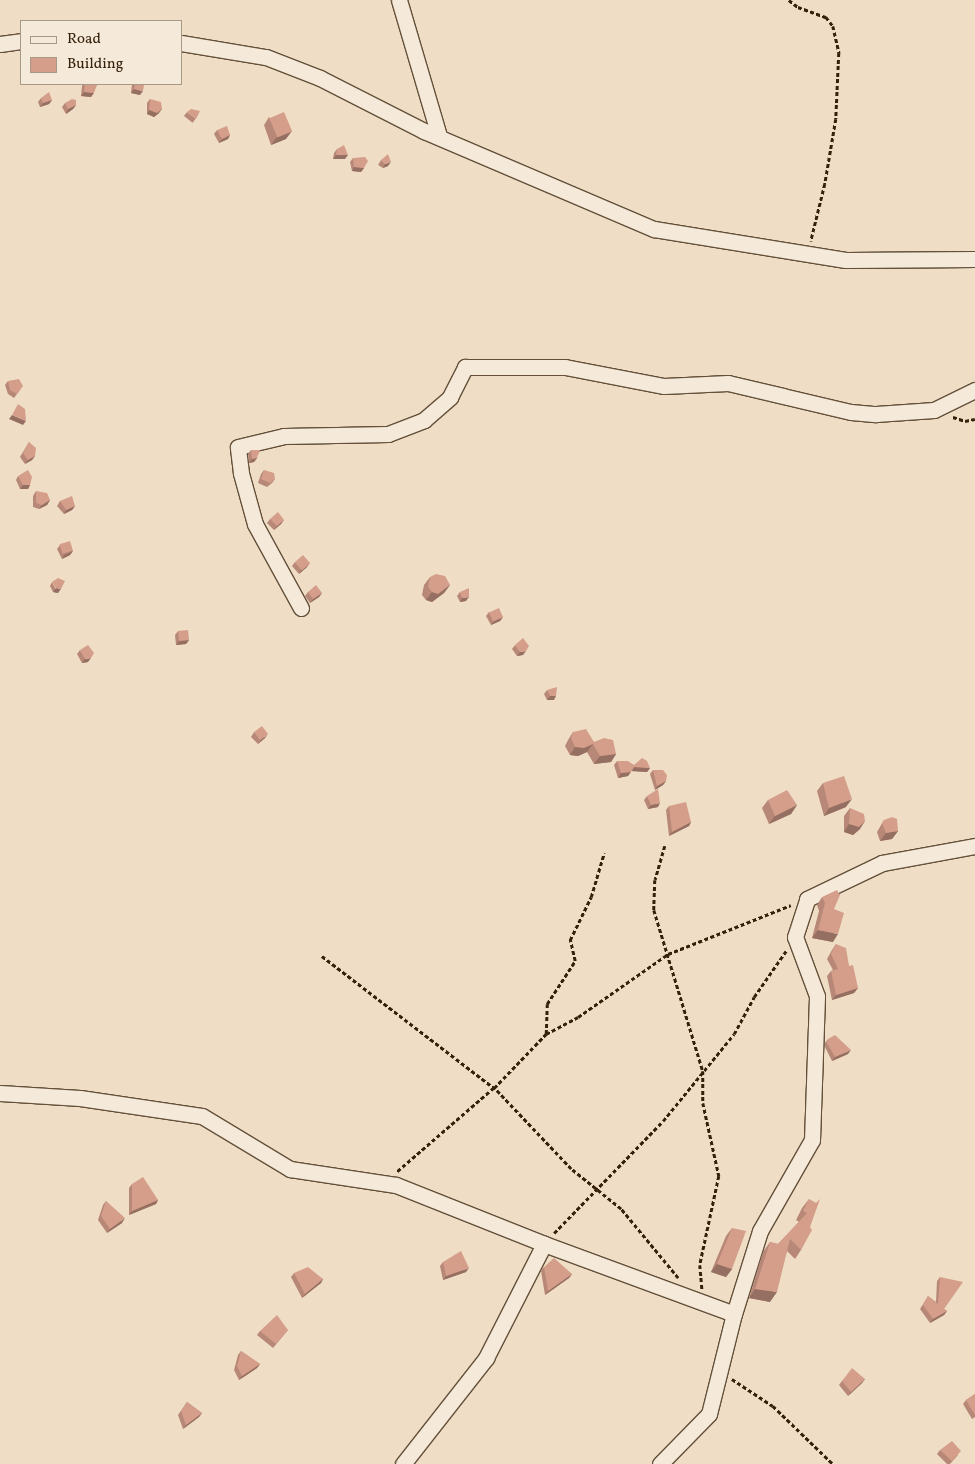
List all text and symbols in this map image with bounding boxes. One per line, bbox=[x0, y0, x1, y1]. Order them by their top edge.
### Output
legend bbox=[20, 20, 182, 85]
text: Road bbox=[67, 29, 101, 50]
text: Building bbox=[67, 54, 123, 75]

